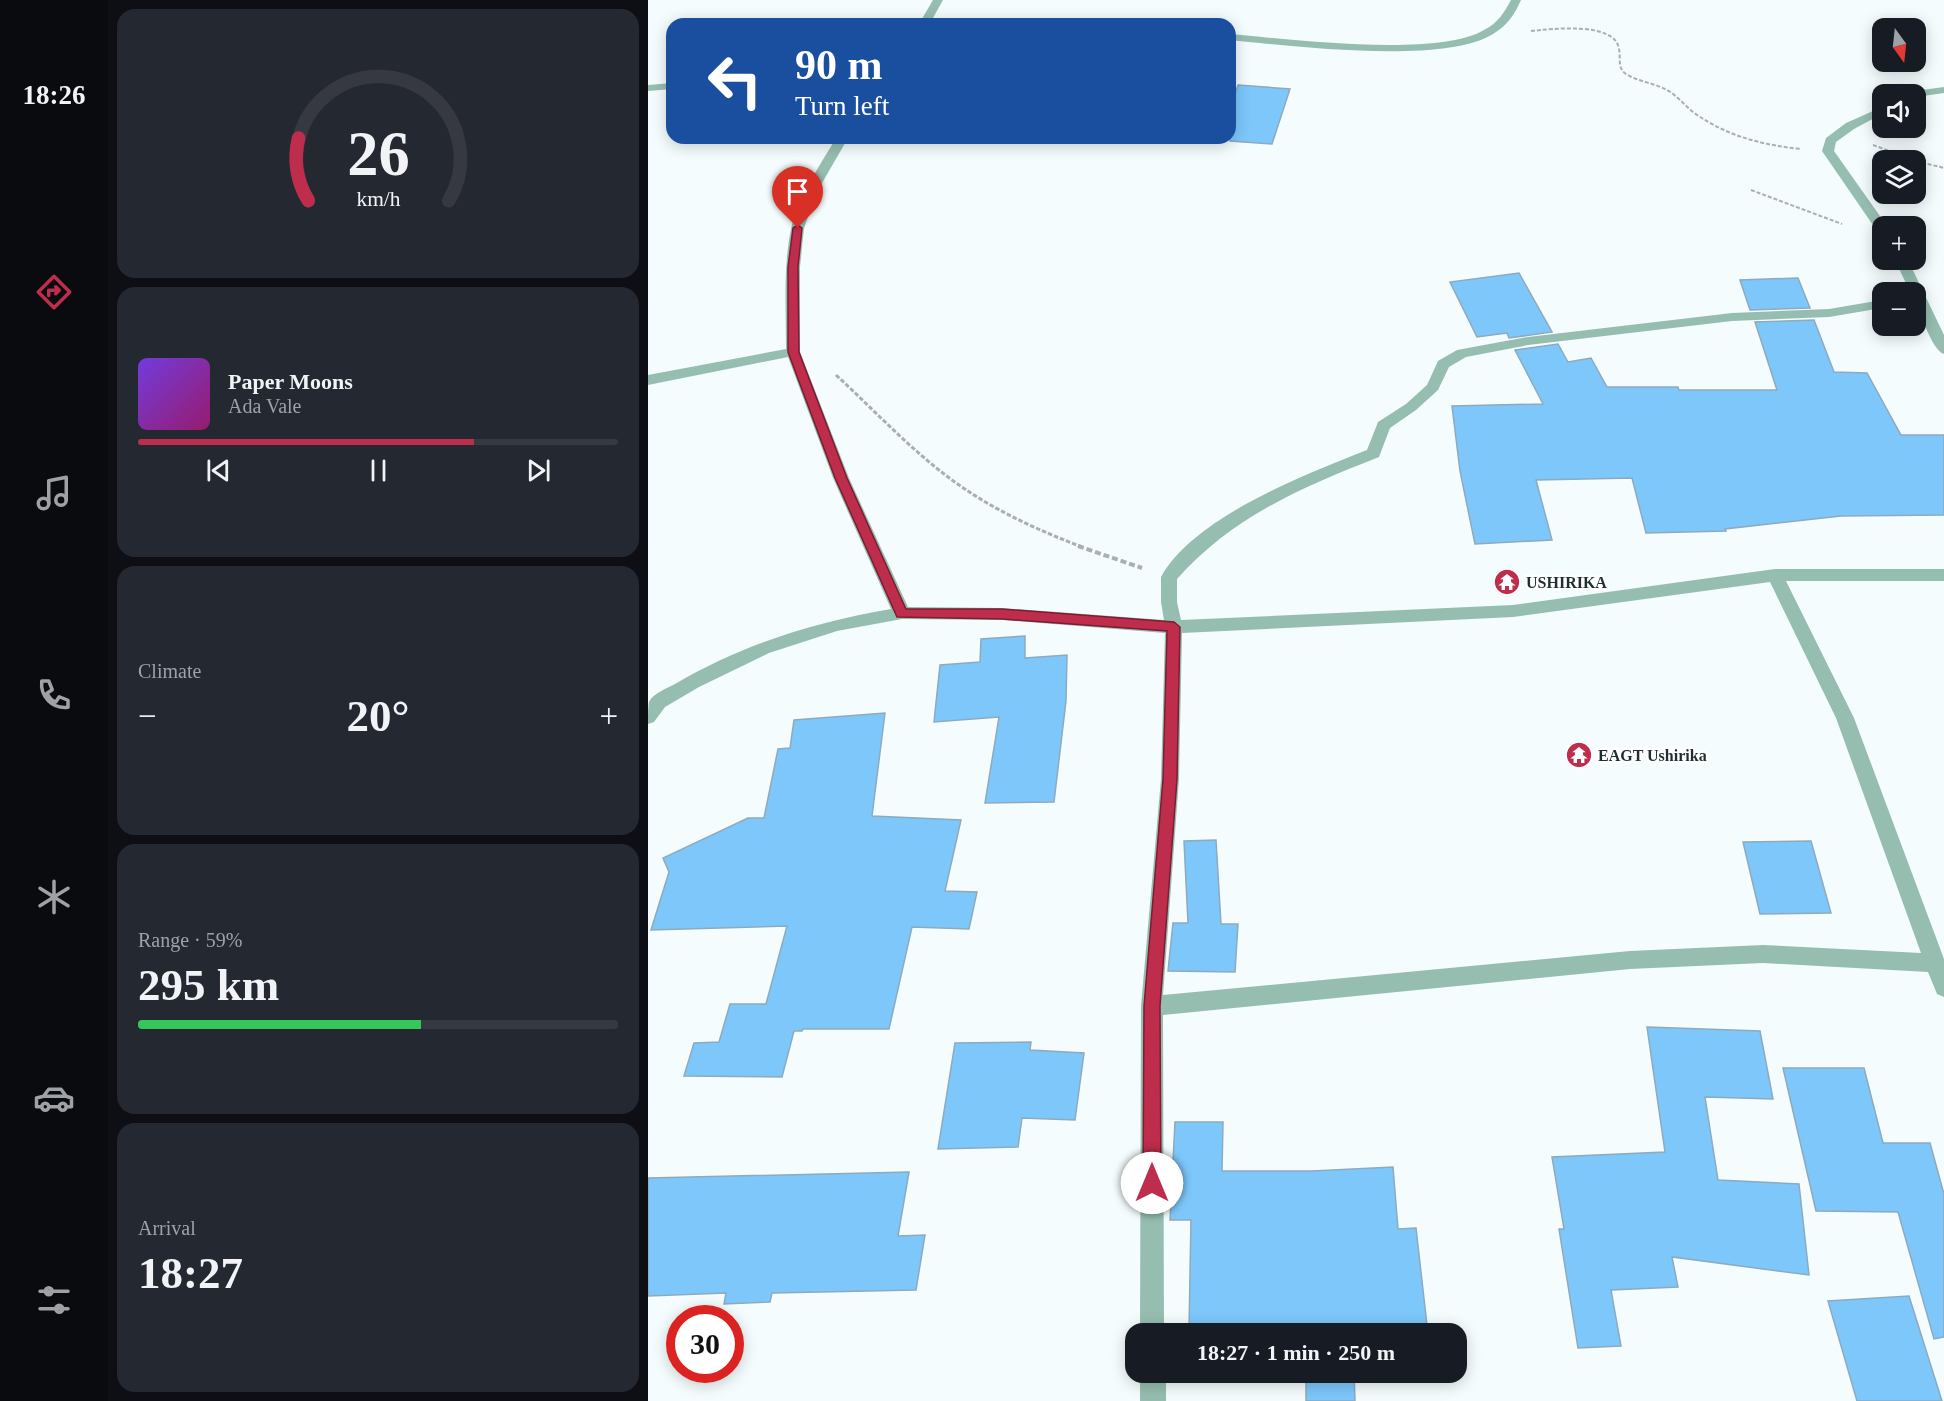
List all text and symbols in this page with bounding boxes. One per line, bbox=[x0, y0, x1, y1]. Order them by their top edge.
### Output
north arrow bbox=[1872, 18, 1926, 72]
map controls bbox=[1872, 18, 1926, 336]
icon: left bbox=[696, 42, 774, 120]
text: 90 m bbox=[795, 42, 883, 88]
text: 18:26 bbox=[23, 80, 86, 110]
button: sound bbox=[1872, 84, 1926, 138]
text: Turn left bbox=[795, 91, 889, 121]
text: 26 bbox=[347, 119, 409, 188]
button: layers bbox=[1872, 150, 1926, 204]
pin bbox=[772, 166, 823, 228]
icon: arrive bbox=[781, 175, 814, 208]
text: km/h bbox=[356, 187, 400, 211]
button: + bbox=[1872, 216, 1926, 270]
icon: directions bbox=[33, 271, 75, 313]
button: − bbox=[1872, 282, 1926, 336]
text: Paper Moons bbox=[228, 369, 353, 394]
text: Ada Vale bbox=[228, 395, 302, 417]
icon: previous bbox=[202, 454, 235, 487]
icon: pause bbox=[362, 454, 395, 487]
icon: next bbox=[522, 454, 555, 487]
icon: music bbox=[33, 472, 75, 514]
temple icon: USHIRIKA bbox=[1492, 567, 1522, 597]
place label: USHIRIKA bbox=[1526, 574, 1607, 591]
text: Climate bbox=[138, 660, 201, 682]
icon: phone bbox=[33, 674, 75, 716]
text: 20° bbox=[347, 691, 410, 741]
text: − bbox=[138, 698, 157, 734]
text: + bbox=[599, 698, 618, 734]
temple icon: EAGT Ushirika bbox=[1564, 740, 1594, 770]
place label: EAGT Ushirika bbox=[1598, 747, 1707, 764]
icon: climate bbox=[33, 876, 75, 918]
text: Range · 59% bbox=[138, 929, 242, 951]
text: 295 km bbox=[138, 960, 279, 1010]
icon: car bbox=[33, 1077, 75, 1119]
position arrow bbox=[1120, 1151, 1184, 1215]
text: Arrival bbox=[138, 1217, 196, 1239]
text: 18:27 bbox=[138, 1248, 243, 1298]
icon: filters bbox=[33, 1279, 75, 1321]
speed limit sign: 30 bbox=[666, 1305, 744, 1383]
text: 18:27 · 1 min · 250 m bbox=[1197, 1340, 1395, 1365]

